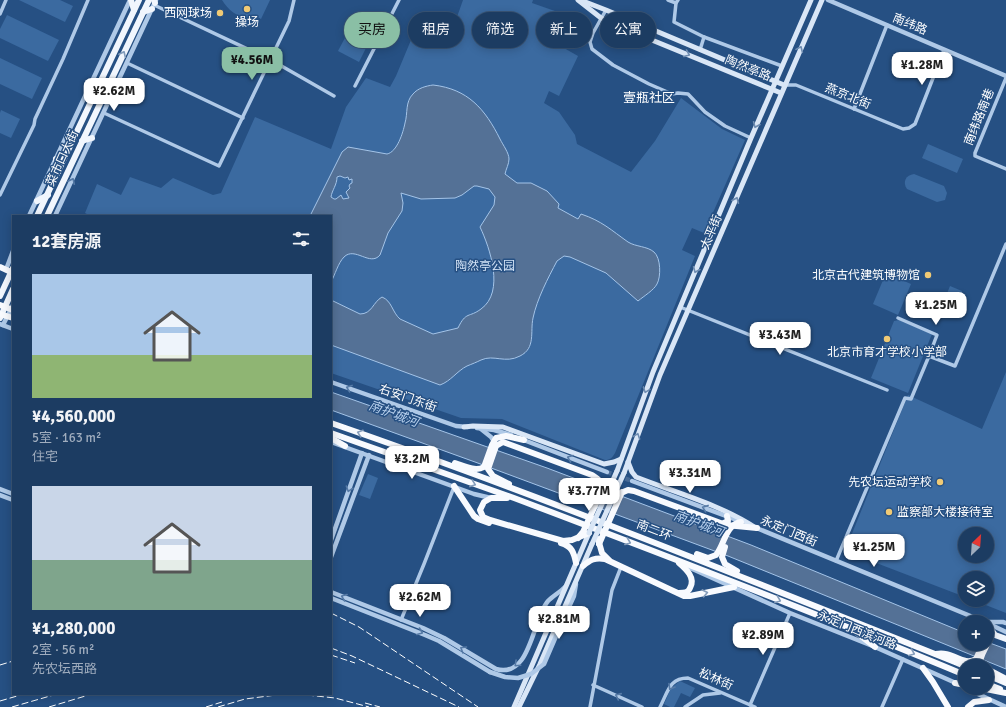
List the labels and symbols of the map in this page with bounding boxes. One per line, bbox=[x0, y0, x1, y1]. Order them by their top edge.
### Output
marker: 操场 bbox=[242, 4, 252, 14]
place label: 西网球场 bbox=[164, 6, 212, 21]
marker: 西网球场 bbox=[215, 8, 225, 18]
street label: 南纬路 bbox=[890, 11, 929, 38]
place label: 操场 bbox=[235, 15, 259, 30]
one-way arrow bbox=[795, 46, 803, 53]
pin: ¥4.56M bbox=[219, 47, 285, 81]
one-way arrow bbox=[684, 50, 691, 58]
one-way arrow bbox=[118, 51, 126, 58]
pin: ¥1.28M bbox=[889, 52, 955, 86]
street label: 陶然亭路 bbox=[723, 53, 773, 84]
pin: ¥2.62M bbox=[81, 78, 147, 112]
street label: 燕京北街 bbox=[823, 81, 873, 112]
street label: 南纬路南巷 bbox=[961, 87, 998, 148]
district label: 壹瓶社区 bbox=[623, 90, 675, 106]
one-way arrow bbox=[753, 121, 761, 128]
street label: 菜市口大街 bbox=[43, 128, 82, 189]
one-way arrow bbox=[67, 177, 75, 185]
one-way arrow bbox=[731, 197, 739, 204]
street label: 太平街 bbox=[698, 213, 725, 252]
park label: 陶然亭公园 bbox=[455, 259, 515, 274]
one-way arrow bbox=[692, 267, 700, 274]
place label: 北京古代建筑博物馆 bbox=[812, 268, 920, 283]
marker: 北京古代建筑博物馆 bbox=[923, 270, 933, 280]
pin: ¥1.25M bbox=[903, 292, 969, 326]
pin: ¥3.43M bbox=[747, 322, 813, 356]
marker: 北京市育才学校小学部 bbox=[882, 334, 892, 344]
place label: 北京市育才学校小学部 bbox=[827, 345, 947, 360]
street label: 右安门东街 bbox=[377, 382, 439, 415]
one-way arrow bbox=[346, 384, 353, 393]
one-way arrow bbox=[642, 387, 651, 394]
water label: 南护城河 bbox=[366, 398, 424, 431]
one-way arrow bbox=[356, 429, 363, 438]
one-way arrow bbox=[633, 433, 641, 440]
pin: ¥3.2M bbox=[384, 446, 440, 480]
one-way arrow bbox=[567, 454, 574, 462]
pin: ¥3.31M bbox=[657, 460, 723, 494]
place label: 先农坛运动学校 bbox=[848, 475, 932, 490]
marker: 先农坛运动学校 bbox=[935, 477, 945, 487]
pin: ¥3.77M bbox=[556, 478, 622, 512]
one-way arrow bbox=[470, 479, 477, 487]
one-way arrow bbox=[345, 486, 353, 493]
one-way arrow bbox=[701, 505, 708, 513]
place label: 监察部大楼接待室 bbox=[897, 505, 993, 520]
marker: 监察部大楼接待室 bbox=[884, 507, 894, 517]
water label: 南护城河 bbox=[671, 508, 729, 541]
street label: 永定门西街 bbox=[758, 513, 819, 550]
street label: 南二环 bbox=[634, 517, 673, 544]
north arrow bbox=[958, 527, 994, 563]
pin: ¥1.25M bbox=[841, 534, 907, 568]
one-way arrow bbox=[624, 537, 631, 545]
pin: ¥2.62M bbox=[387, 584, 453, 618]
one-way arrow bbox=[701, 589, 708, 597]
one-way arrow bbox=[340, 593, 347, 602]
one-way arrow bbox=[775, 595, 782, 603]
pin: ¥2.81M bbox=[526, 606, 592, 640]
street label: 永定门西滨河路 bbox=[815, 608, 899, 653]
pin: ¥2.89M bbox=[730, 622, 796, 656]
one-way arrow bbox=[416, 628, 423, 636]
one-way arrow bbox=[460, 646, 467, 653]
one-way arrow bbox=[908, 648, 916, 656]
one-way arrow bbox=[514, 659, 522, 667]
street label: 松林街 bbox=[696, 665, 735, 694]
one-way arrow bbox=[668, 683, 675, 690]
one-way arrow bbox=[614, 693, 622, 701]

